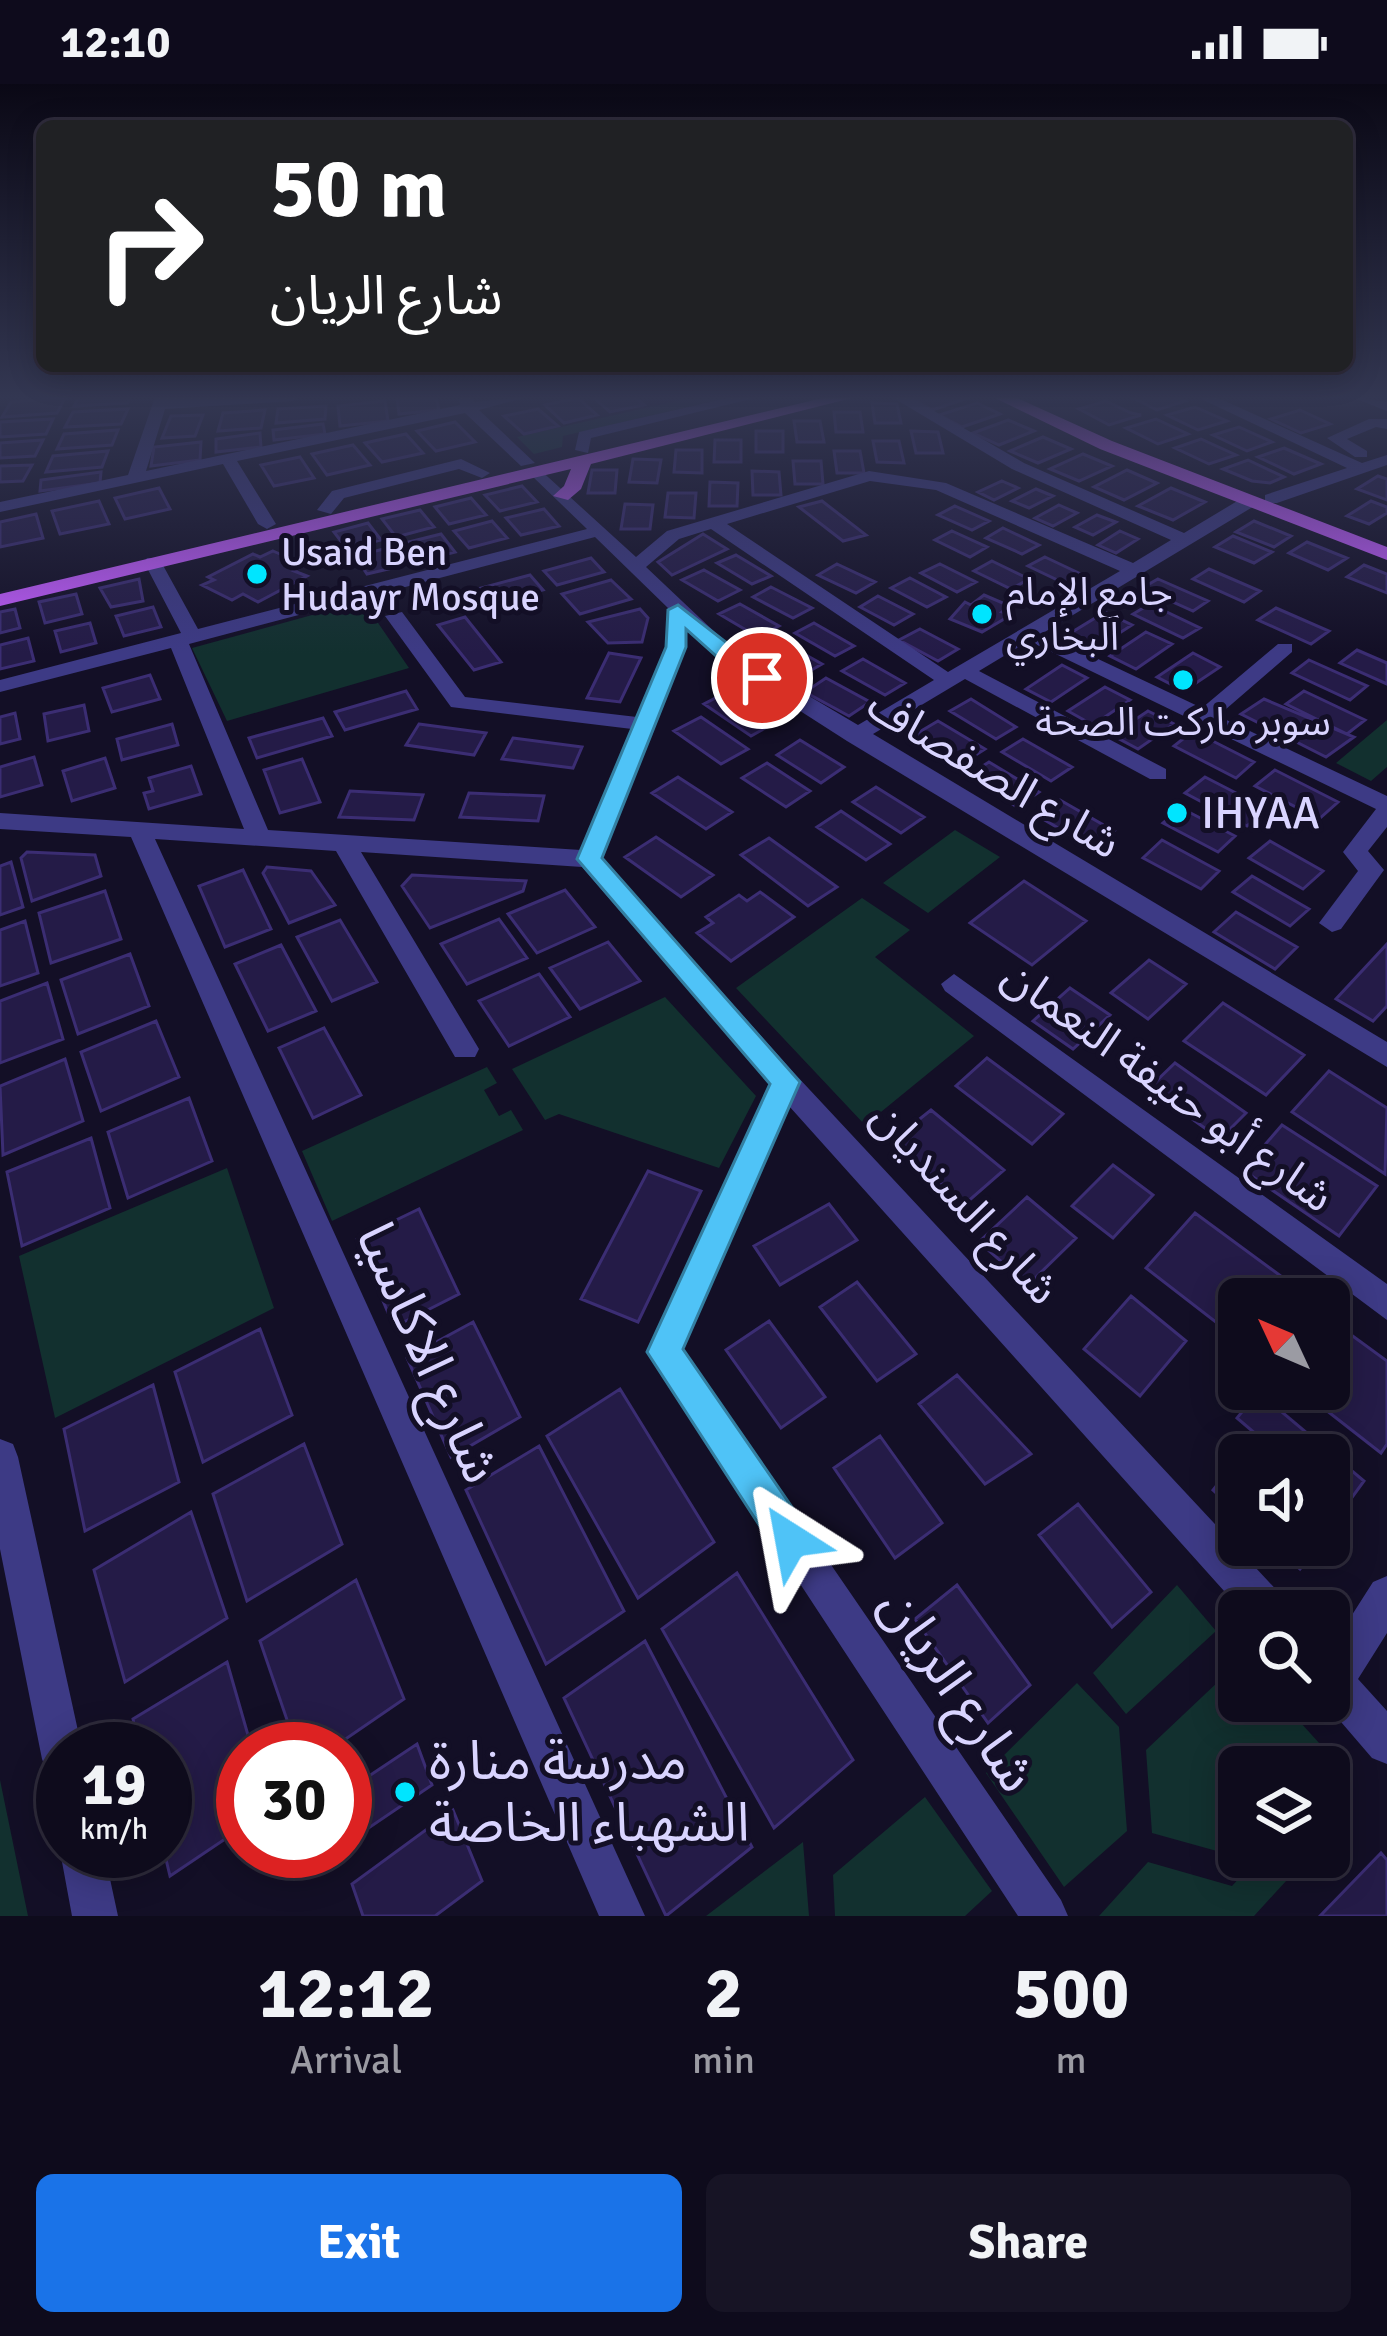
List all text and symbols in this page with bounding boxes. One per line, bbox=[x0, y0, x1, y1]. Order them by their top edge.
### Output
text: 12:10 bbox=[60, 15, 170, 70]
text: 50 m bbox=[270, 137, 447, 241]
icon: right bbox=[72, 168, 228, 324]
text: شارع الريان bbox=[270, 263, 503, 330]
place label: Usaid Ben Hudayr Mosque bbox=[281, 528, 540, 621]
marker: Usaid Ben Hudayr Mosque bbox=[244, 561, 270, 587]
place label: جامع الإمام البخاري bbox=[1006, 568, 1173, 666]
marker: جامع الإمام البخاري bbox=[969, 601, 995, 627]
pin bbox=[711, 627, 813, 729]
icon: arrive bbox=[729, 645, 795, 711]
marker: سوبر ماركت الصحة bbox=[1170, 667, 1196, 693]
street label: شارع الصفصاف bbox=[855, 677, 1130, 875]
place label: سوبر ماركت الصحة bbox=[1035, 698, 1331, 746]
place label: IHYAA bbox=[1201, 786, 1320, 841]
marker: IHYAA bbox=[1164, 800, 1190, 826]
street label: شارع أبو حنيفة النعمان bbox=[989, 947, 1345, 1229]
street label: شارع السنديان bbox=[856, 1090, 1071, 1320]
street label: شارع الاكاسيا bbox=[336, 1213, 515, 1495]
north arrow bbox=[1218, 1278, 1350, 1410]
map controls bbox=[1218, 1278, 1350, 1878]
button: sound bbox=[1218, 1434, 1350, 1566]
position arrow bbox=[728, 1477, 854, 1603]
street label: شارع الريان bbox=[861, 1575, 1051, 1808]
button: search bbox=[1218, 1590, 1350, 1722]
speed limit sign: 30 bbox=[216, 1722, 372, 1878]
place label: مدرسة منارة الشهباء الخاصة bbox=[429, 1728, 750, 1857]
button: layers bbox=[1218, 1746, 1350, 1878]
text: 19 bbox=[82, 1748, 146, 1822]
marker: مدرسة منارة الشهباء الخاصة bbox=[392, 1779, 418, 1805]
text: km/h bbox=[80, 1811, 148, 1848]
text: 12:12 bbox=[258, 1949, 434, 2038]
text: 2 bbox=[704, 1949, 743, 2038]
text: 500 bbox=[1013, 1949, 1129, 2038]
text: Arrival bbox=[290, 2036, 402, 2084]
text: min bbox=[692, 2036, 755, 2084]
text: m bbox=[1055, 2036, 1087, 2084]
button: Exit bbox=[36, 2174, 682, 2312]
button: Share bbox=[706, 2174, 1351, 2312]

